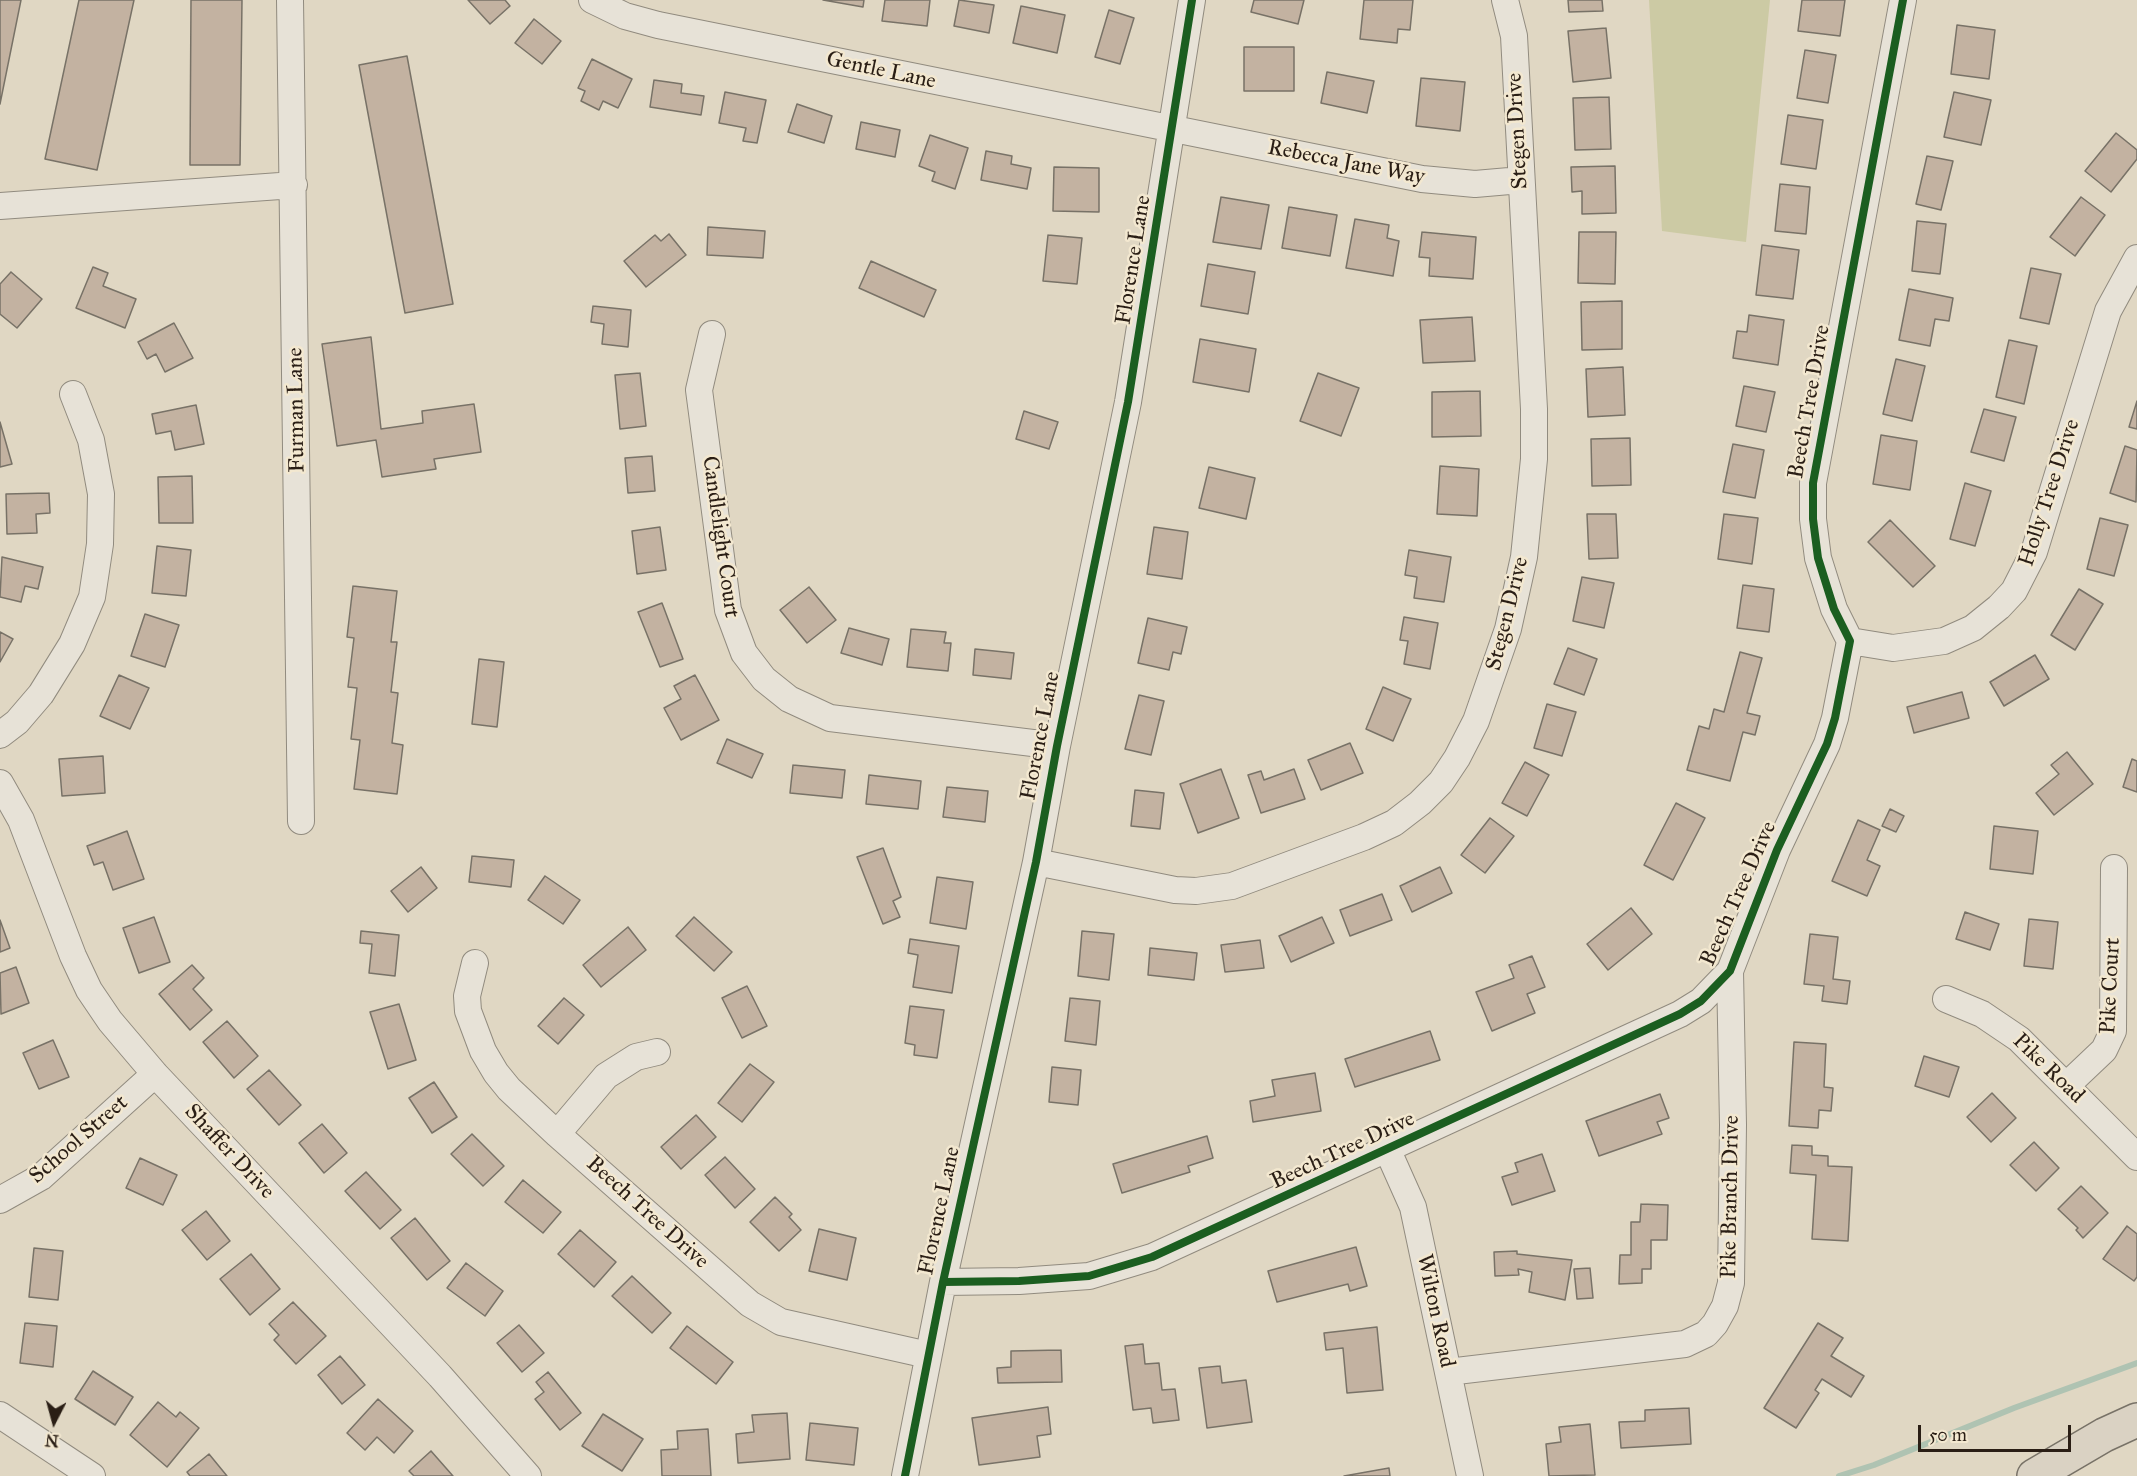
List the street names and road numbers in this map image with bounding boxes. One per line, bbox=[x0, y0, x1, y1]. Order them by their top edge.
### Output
street label: Gentle Lane bbox=[824, 47, 938, 95]
street label: Stegen Drive bbox=[1502, 72, 1534, 190]
street label: Rebecca Jane Way bbox=[1265, 135, 1427, 191]
street label: Florence Lane bbox=[1111, 194, 1157, 326]
street label: Beech Tree Drive bbox=[1783, 323, 1837, 481]
street label: Furman Lane bbox=[283, 347, 311, 473]
street label: Holly Tree Drive bbox=[2014, 416, 2086, 570]
street label: Candlelight Court bbox=[696, 454, 744, 620]
street label: Stegen Drive bbox=[1481, 554, 1535, 674]
street label: Florence Lane bbox=[1016, 669, 1066, 803]
street label: Beech Tree Drive bbox=[1695, 818, 1783, 970]
street label: Pike Court bbox=[2095, 937, 2127, 1035]
street label: Pike Road bbox=[2007, 1028, 2089, 1110]
street label: School Street bbox=[24, 1090, 134, 1190]
street label: Shaffer Drive bbox=[178, 1099, 280, 1205]
street label: Beech Tree Drive bbox=[1267, 1106, 1419, 1196]
street label: Pike Branch Drive bbox=[1716, 1115, 1746, 1279]
street label: Florence Lane bbox=[914, 1144, 966, 1278]
street label: Beech Tree Drive bbox=[580, 1151, 714, 1275]
street label: Wilton Road bbox=[1410, 1252, 1460, 1370]

